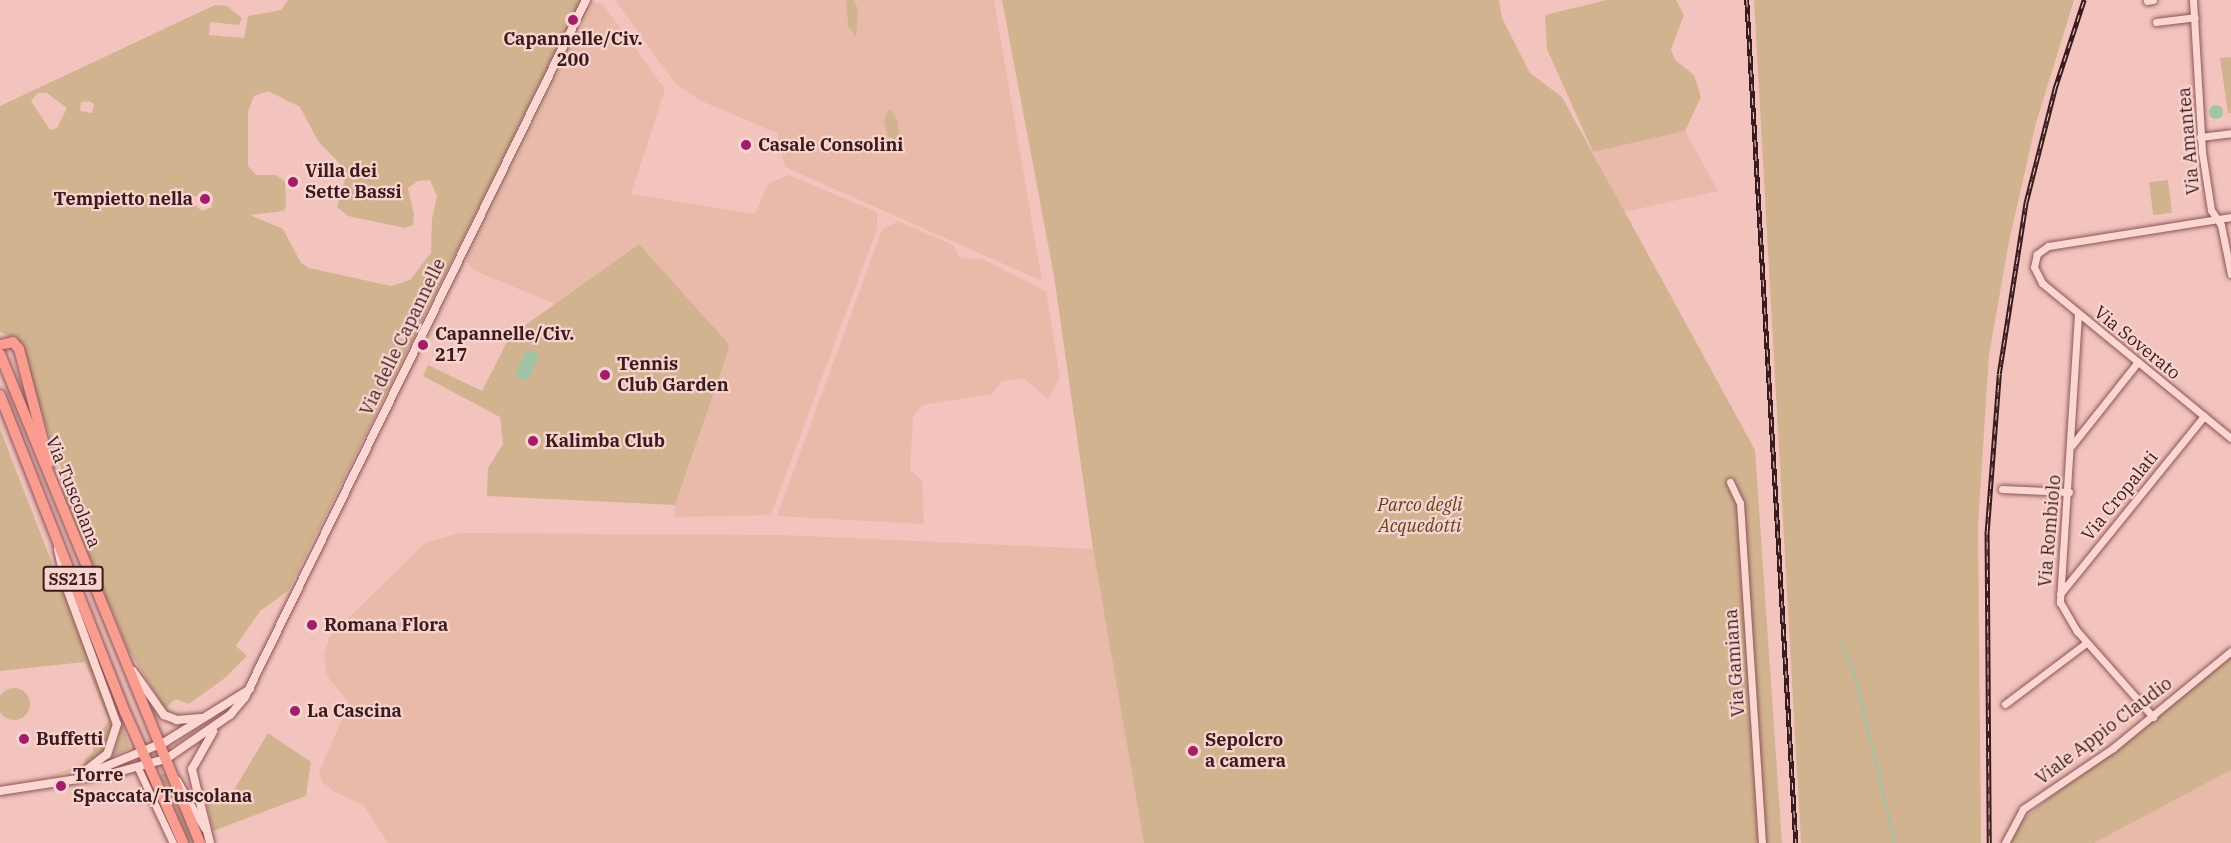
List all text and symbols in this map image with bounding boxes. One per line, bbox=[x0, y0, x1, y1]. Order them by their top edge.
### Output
marker: Capannelle/Civ. 200 bbox=[566, 13, 580, 27]
place label: Capannelle/Civ. 200 bbox=[503, 29, 643, 72]
street label: Via Amantea bbox=[2174, 86, 2204, 196]
place label: Casale Consolini bbox=[758, 134, 903, 156]
marker: Casale Consolini bbox=[739, 138, 753, 152]
place label: Villa dei Sette Bassi bbox=[305, 161, 401, 204]
marker: Villa dei Sette Bassi bbox=[286, 175, 300, 189]
place label: Tempietto nella bbox=[54, 188, 193, 210]
marker: Tempietto nella bbox=[198, 192, 212, 206]
street label: Via delle Capannelle bbox=[356, 255, 450, 419]
street label: Via Soverato bbox=[2089, 302, 2185, 384]
place label: Capannelle/Civ. 217 bbox=[435, 324, 574, 366]
marker: Capannelle/Civ. 217 bbox=[416, 338, 430, 352]
place label: Tennis Club Garden bbox=[617, 354, 729, 397]
marker: Tennis Club Garden bbox=[598, 368, 612, 382]
place label: Kalimba Club bbox=[545, 430, 665, 452]
street label: Via Tuscolana bbox=[41, 433, 105, 551]
marker: Kalimba Club bbox=[526, 434, 540, 448]
street label: Via Cropalati bbox=[2077, 447, 2163, 545]
street label: Via Rombiolo bbox=[2034, 474, 2066, 588]
park label: Parco degli Acquedotti bbox=[1378, 495, 1462, 538]
road number: SS215 bbox=[42, 566, 104, 592]
street label: Via Gamiana bbox=[1720, 608, 1750, 718]
place label: Romana Flora bbox=[324, 614, 448, 636]
marker: Romana Flora bbox=[305, 618, 319, 632]
street label: Viale Appio Claudio bbox=[2032, 673, 2176, 789]
place label: La Cascina bbox=[307, 700, 402, 722]
marker: La Cascina bbox=[288, 704, 302, 718]
place label: Buffetti bbox=[36, 728, 103, 750]
place label: Sepolcro a camera bbox=[1205, 730, 1286, 772]
marker: Buffetti bbox=[17, 732, 31, 746]
marker: Sepolcro a camera bbox=[1186, 744, 1200, 758]
place label: Torre Spaccata/Tuscolana bbox=[73, 765, 252, 808]
marker: Torre Spaccata/Tuscolana bbox=[54, 779, 68, 793]

